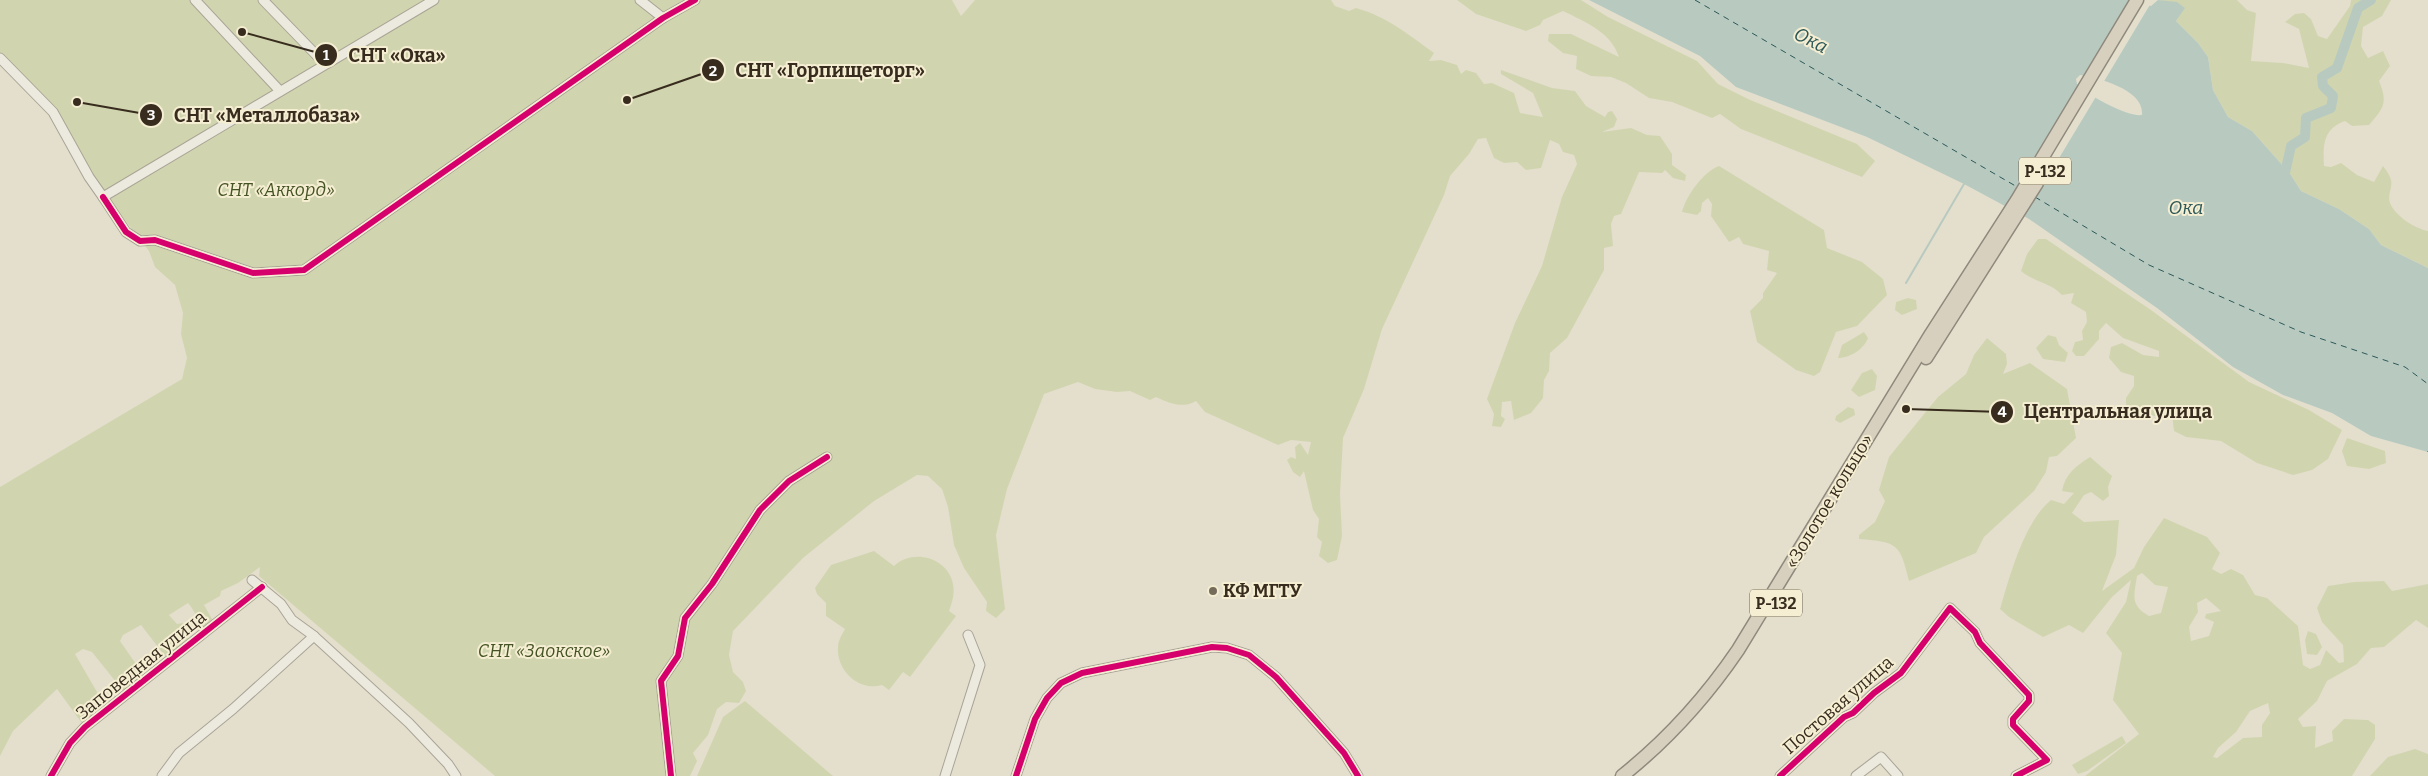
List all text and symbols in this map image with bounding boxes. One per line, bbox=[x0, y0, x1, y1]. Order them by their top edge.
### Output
water label: Ока bbox=[1790, 22, 1832, 58]
callout: СНТ «Ока» bbox=[314, 38, 456, 72]
text: СНТ «Ока» bbox=[348, 44, 446, 67]
text: 1 bbox=[323, 46, 330, 64]
callout: СНТ «Горпищеторг» bbox=[700, 53, 935, 87]
text: СНТ «Горпищеторг» bbox=[735, 59, 925, 82]
text: 2 bbox=[709, 62, 717, 80]
callout: СНТ «Металлобаза» bbox=[139, 98, 370, 132]
text: СНТ «Металлобаза» bbox=[174, 104, 360, 127]
text: 3 bbox=[147, 106, 155, 124]
road number: Р-132 bbox=[2019, 158, 2071, 185]
park label: СНТ «Аккорд» bbox=[217, 179, 335, 201]
water label: Ока bbox=[2169, 196, 2203, 219]
callout: Центральная улица bbox=[1989, 395, 2222, 429]
text: Центральная улица bbox=[2024, 400, 2213, 423]
text: 4 bbox=[1997, 403, 2007, 421]
street label: «Золотое кольцо» bbox=[1780, 430, 1878, 572]
place label: КФ МГТУ bbox=[1223, 580, 1302, 602]
marker: КФ МГТУ bbox=[1207, 585, 1219, 597]
road number: Р-132 bbox=[1750, 590, 1802, 616]
street label: Заповедная улица bbox=[72, 606, 211, 724]
park label: СНТ «Заокское» bbox=[478, 640, 610, 662]
street label: Постовая улица bbox=[1778, 651, 1898, 759]

